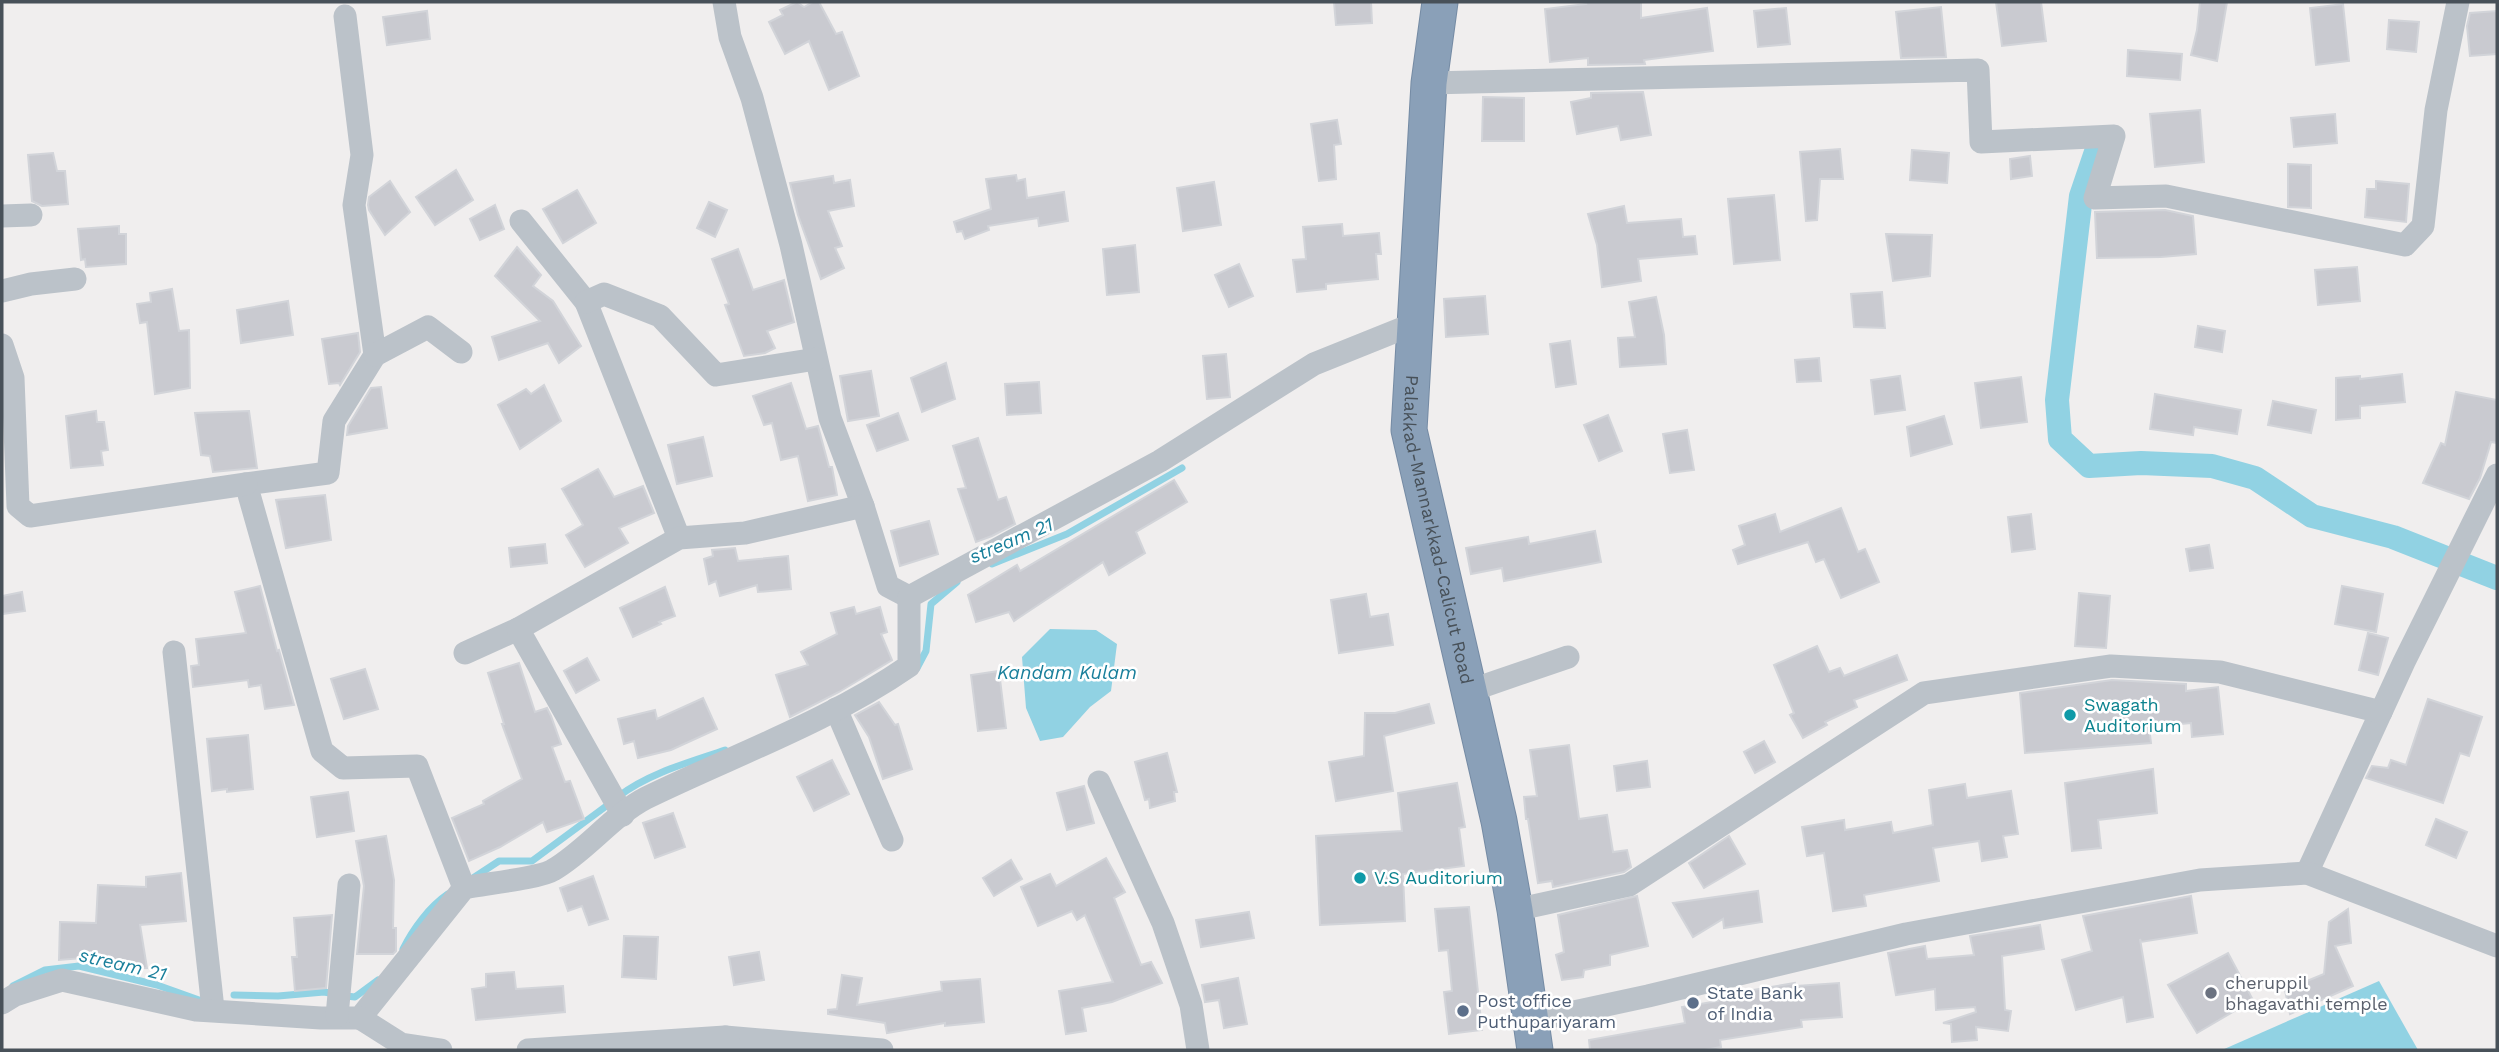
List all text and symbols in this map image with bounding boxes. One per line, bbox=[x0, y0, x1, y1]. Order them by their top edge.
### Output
street label: Palakkad-Mannarkkad-Calicut Road bbox=[1399, 374, 1478, 686]
water label: stream 21 bbox=[966, 512, 1057, 568]
water label: Kandam Kulam bbox=[997, 661, 1137, 684]
place label: Swagath Auditorium bbox=[2084, 694, 2182, 736]
marker: Swagath Auditorium bbox=[2062, 707, 2078, 723]
place label: V.S Auditorium bbox=[1374, 867, 1503, 888]
marker: V.S Auditorium bbox=[1352, 870, 1368, 886]
water label: stream 21 bbox=[77, 943, 169, 986]
place label: cheruppil bhagavathi temple bbox=[2225, 972, 2388, 1014]
place label: State Bank of India bbox=[1707, 982, 1803, 1024]
marker: cheruppil bhagavathi temple bbox=[2203, 985, 2219, 1001]
place label: Post office Puthupariyaram bbox=[1477, 990, 1616, 1032]
marker: State Bank of India bbox=[1685, 995, 1701, 1011]
marker: Post office Puthupariyaram bbox=[1455, 1003, 1471, 1019]

